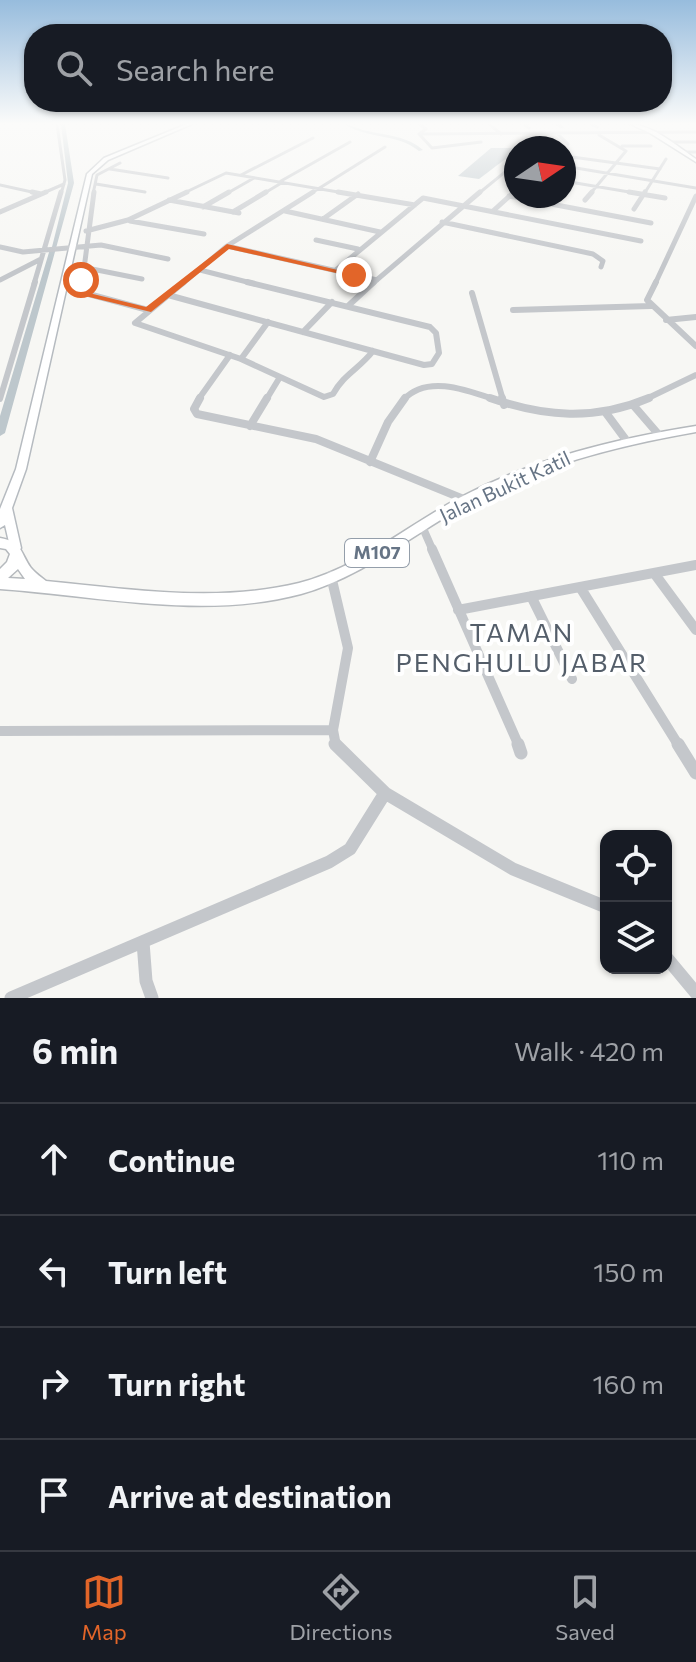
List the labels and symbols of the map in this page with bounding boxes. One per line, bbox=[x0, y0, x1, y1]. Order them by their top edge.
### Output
north arrow bbox=[504, 136, 576, 208]
route end bbox=[336, 257, 372, 293]
route start bbox=[63, 262, 99, 298]
street label: Jalan Bukit Katil bbox=[435, 445, 574, 527]
road number: M107 bbox=[345, 539, 409, 567]
district label: TAMAN PENGHULU JABAR bbox=[395, 616, 649, 677]

